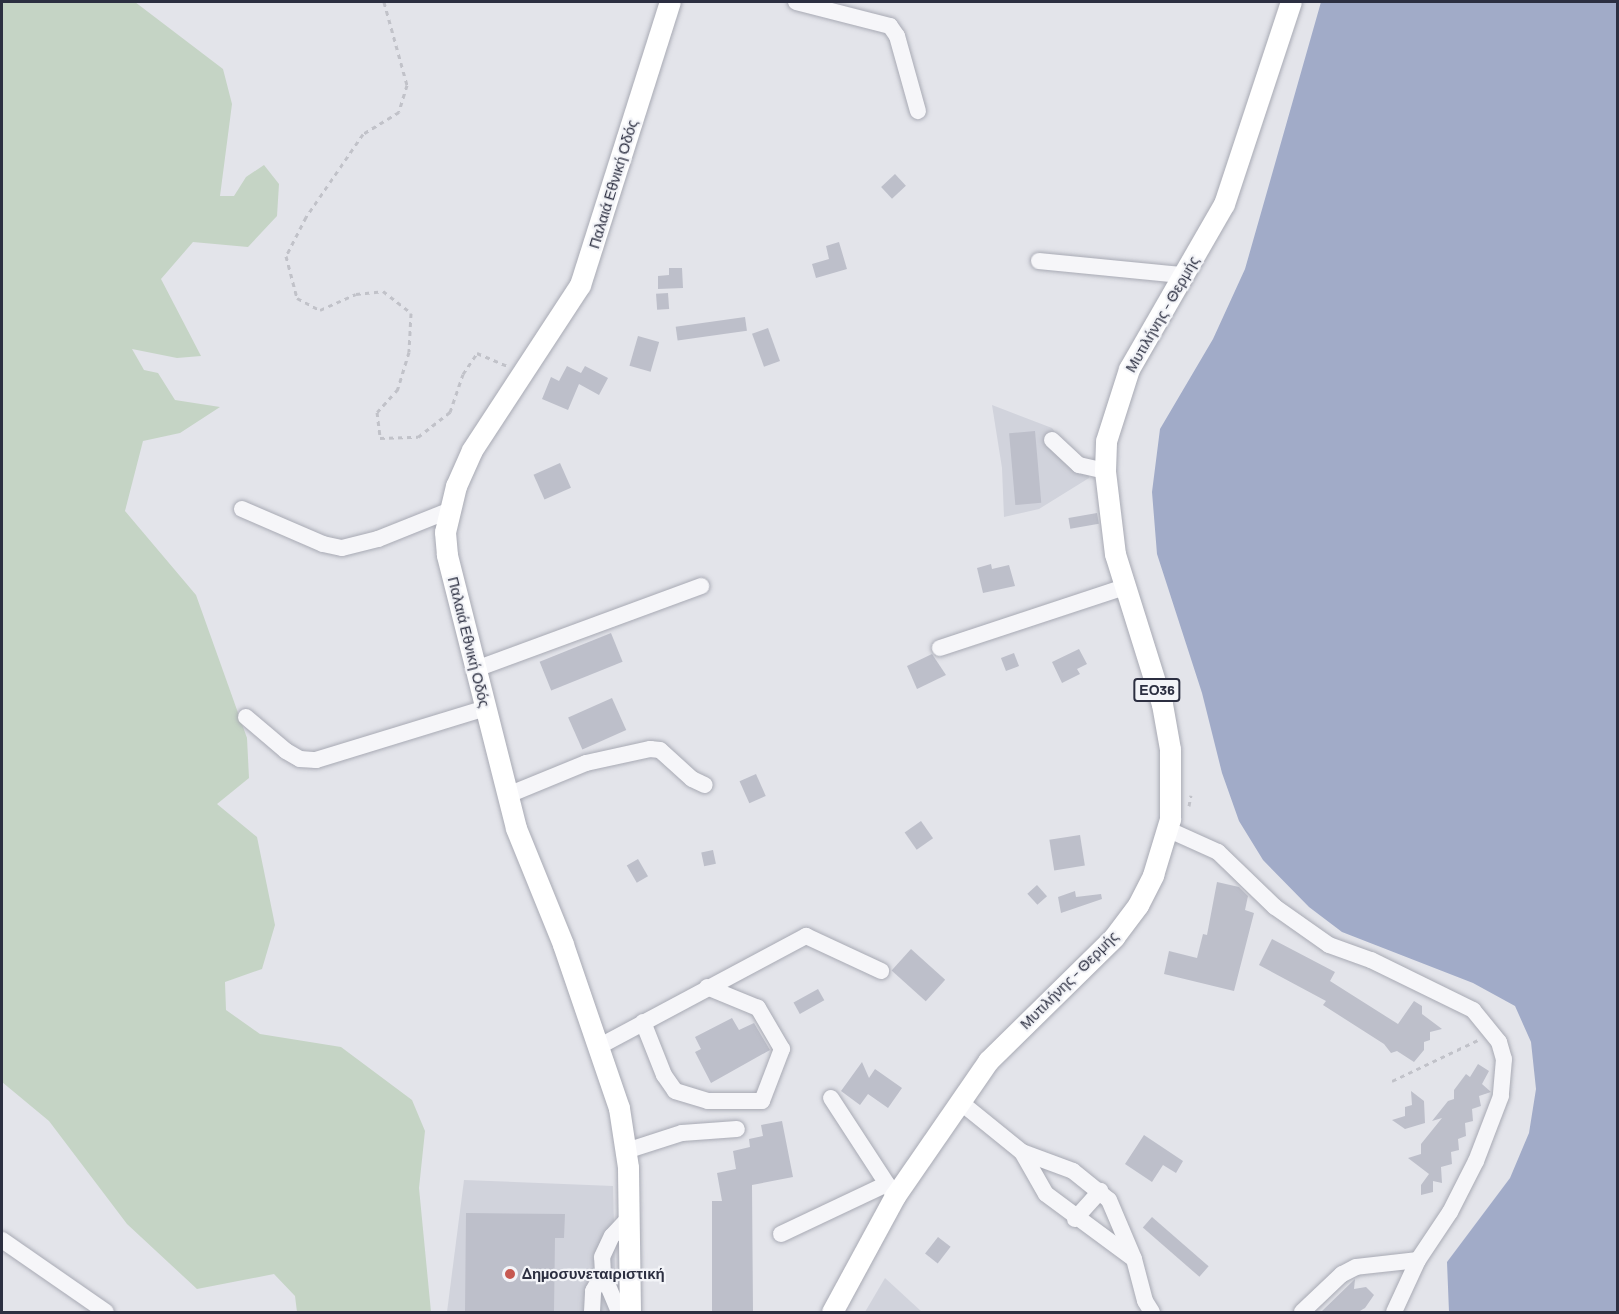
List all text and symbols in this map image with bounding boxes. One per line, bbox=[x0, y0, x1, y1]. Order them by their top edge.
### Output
street label: Παλαιά Εθνική Οδός bbox=[585, 117, 641, 251]
street label: Μυτιλήνης - Θερμής bbox=[1121, 253, 1203, 375]
street label: Παλαιά Εθνική Οδός bbox=[444, 575, 494, 709]
road number: ΕΟ36 bbox=[1133, 679, 1181, 701]
street label: Μυτιλήνης - Θερμής bbox=[1016, 927, 1122, 1033]
place label: Δημοσυνεταιριστική bbox=[522, 1265, 665, 1283]
marker: Δημοσυνεταιριστική bbox=[503, 1267, 517, 1281]

